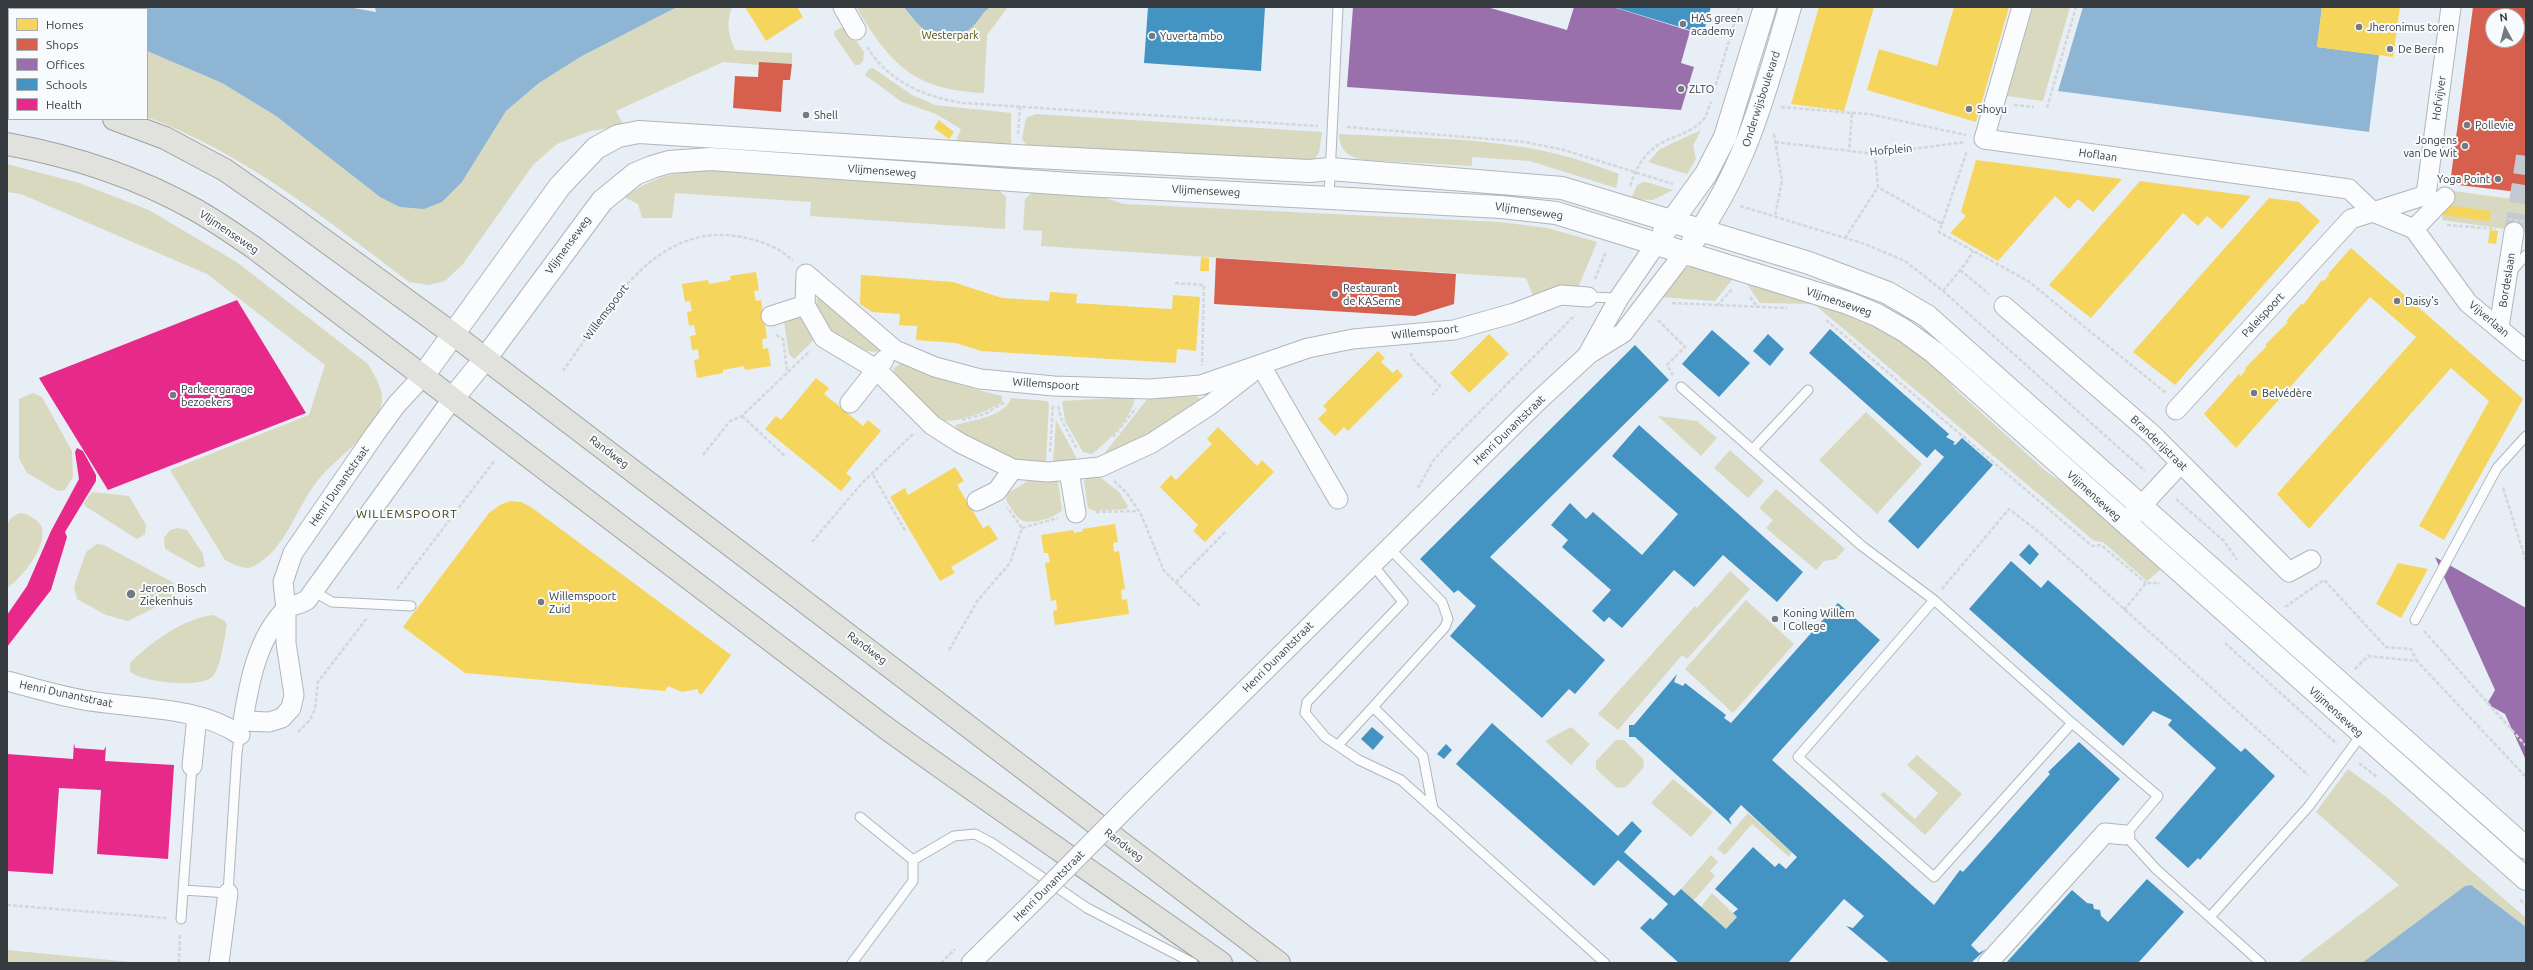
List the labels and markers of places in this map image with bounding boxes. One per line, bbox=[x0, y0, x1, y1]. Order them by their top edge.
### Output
place label: HAS green academy bbox=[1691, 11, 1743, 37]
marker: HAS green academy bbox=[1678, 19, 1688, 29]
place label: Jheronimus toren bbox=[2367, 20, 2455, 34]
marker: Jheronimus toren bbox=[2354, 22, 2364, 32]
place label: Yuverta mbo bbox=[1160, 29, 1223, 43]
marker: Yuverta mbo bbox=[1147, 31, 1157, 41]
place label: De Beren bbox=[2398, 42, 2444, 56]
marker: De Beren bbox=[2385, 44, 2395, 54]
place label: ZLTO bbox=[1689, 82, 1714, 96]
marker: ZLTO bbox=[1676, 84, 1686, 94]
place label: Shoyu bbox=[1977, 102, 2007, 116]
marker: Shoyu bbox=[1964, 104, 1974, 114]
place label: Shell bbox=[814, 108, 838, 122]
marker: Shell bbox=[801, 110, 811, 120]
place label: Pollevie bbox=[2475, 118, 2514, 132]
marker: Pollevie bbox=[2462, 120, 2472, 130]
place label: Jongens van De Wit bbox=[2403, 133, 2457, 159]
marker: Jongens van De Wit bbox=[2460, 141, 2470, 151]
place label: Yoga Point bbox=[2437, 172, 2490, 186]
marker: Yoga Point bbox=[2493, 174, 2503, 184]
place label: Restaurant de KASerne bbox=[1343, 281, 1401, 307]
marker: Restaurant de KASerne bbox=[1330, 289, 1340, 299]
place label: Daisy's bbox=[2405, 294, 2439, 308]
marker: Daisy's bbox=[2392, 296, 2402, 306]
place label: Parkeergarage bezoekers bbox=[181, 382, 253, 408]
place label: Belvédère bbox=[2262, 386, 2312, 400]
marker: Belvédère bbox=[2249, 388, 2259, 398]
marker: Parkeergarage bezoekers bbox=[168, 390, 178, 400]
place label: Jeroen Bosch Ziekenhuis bbox=[140, 581, 207, 607]
marker: Jeroen Bosch Ziekenhuis bbox=[125, 588, 137, 600]
place label: Willemspoort Zuid bbox=[549, 589, 616, 615]
marker: Willemspoort Zuid bbox=[536, 597, 546, 607]
place label: Koning Willem I College bbox=[1783, 606, 1854, 632]
marker: Koning Willem I College bbox=[1770, 614, 1780, 624]

